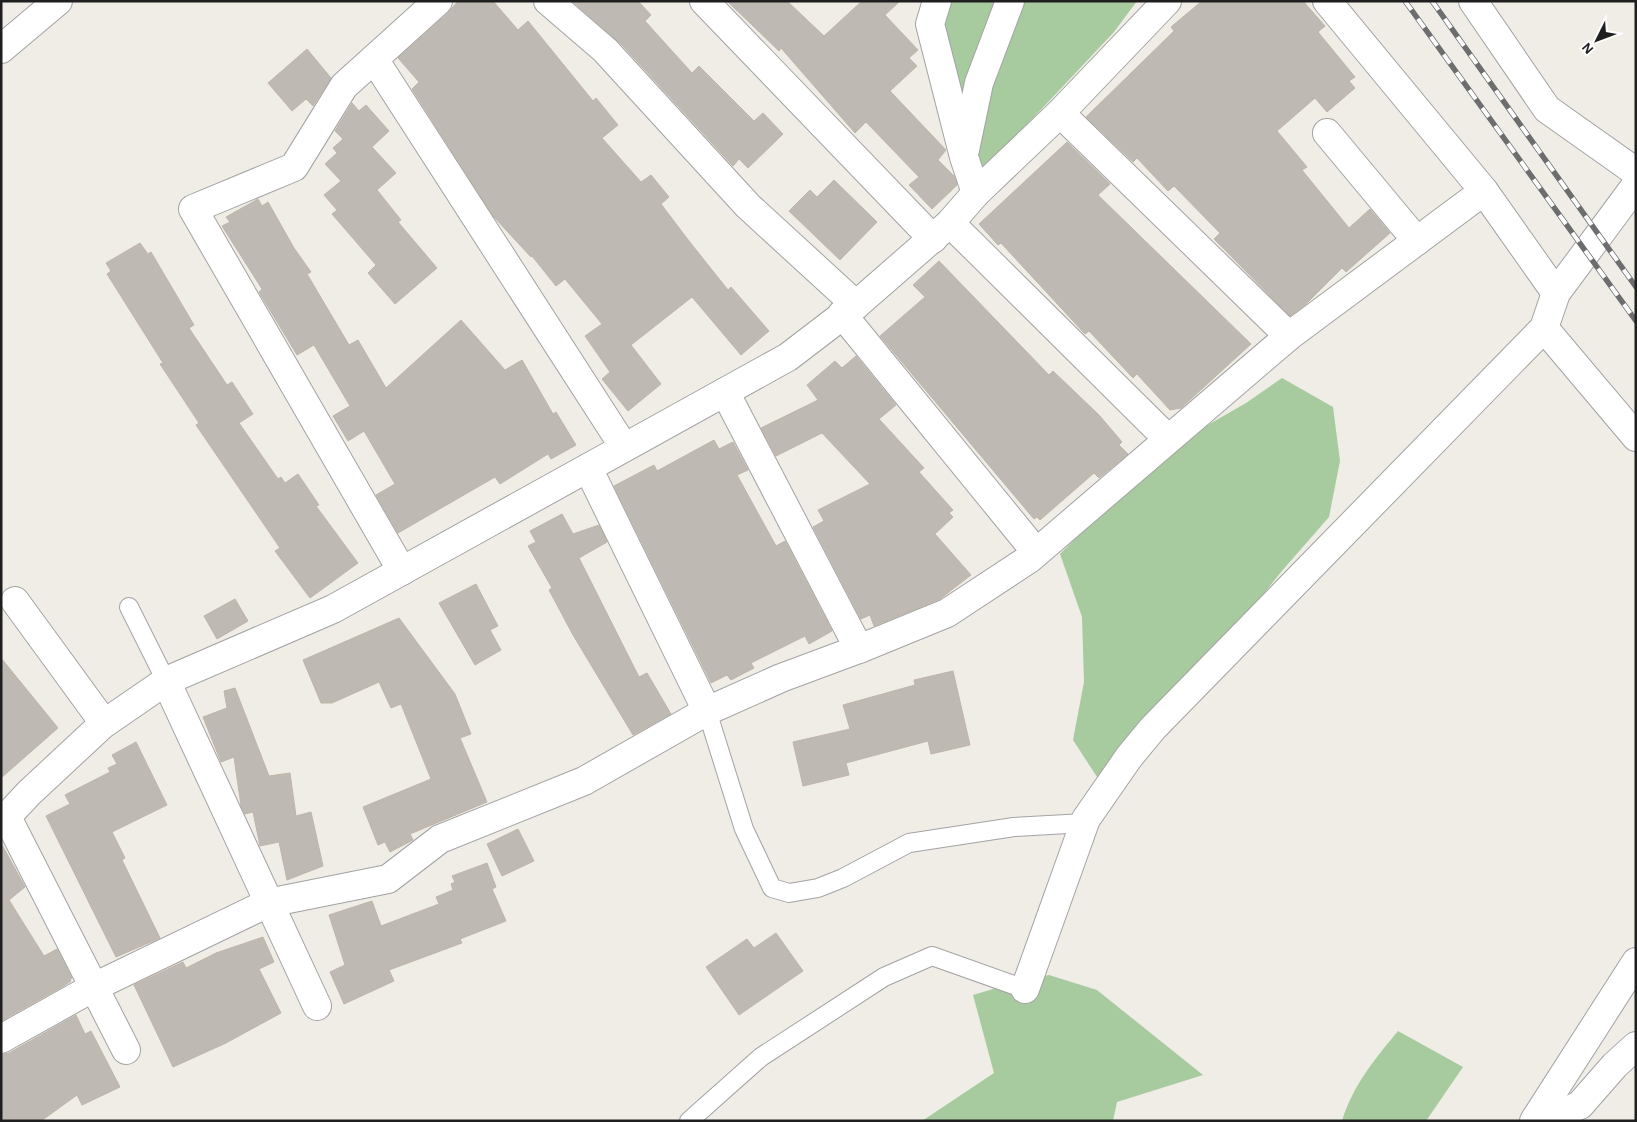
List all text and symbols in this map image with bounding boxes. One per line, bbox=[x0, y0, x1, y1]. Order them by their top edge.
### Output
north arrow bbox=[1572, 15, 1622, 65]
text: N bbox=[1580, 40, 1597, 56]

